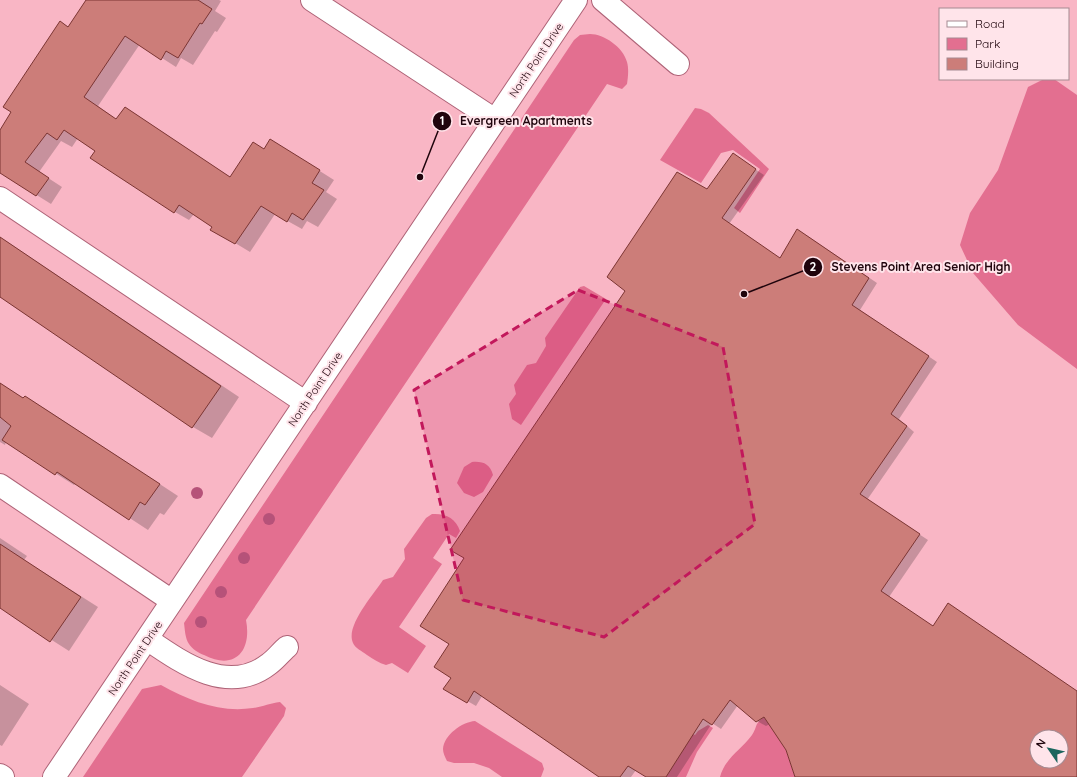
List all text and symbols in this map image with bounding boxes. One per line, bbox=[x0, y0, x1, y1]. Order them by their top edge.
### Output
legend bbox=[939, 8, 1069, 80]
text: Road bbox=[975, 16, 1005, 31]
street label: North Point Drive bbox=[506, 20, 566, 100]
text: Park bbox=[975, 36, 1000, 51]
text: Building bbox=[975, 56, 1019, 71]
callout: Evergreen Apartments bbox=[432, 109, 600, 133]
text: 1 bbox=[440, 113, 444, 128]
text: Evergreen Apartments bbox=[460, 113, 592, 128]
callout: Stevens Point Area Senior High bbox=[803, 255, 1018, 279]
text: 2 bbox=[810, 259, 817, 274]
text: Stevens Point Area Senior High bbox=[831, 259, 1011, 274]
street label: North Point Drive bbox=[285, 349, 345, 429]
street label: North Point Drive bbox=[105, 618, 165, 698]
north arrow bbox=[1029, 729, 1069, 769]
text: N bbox=[1033, 736, 1049, 751]

